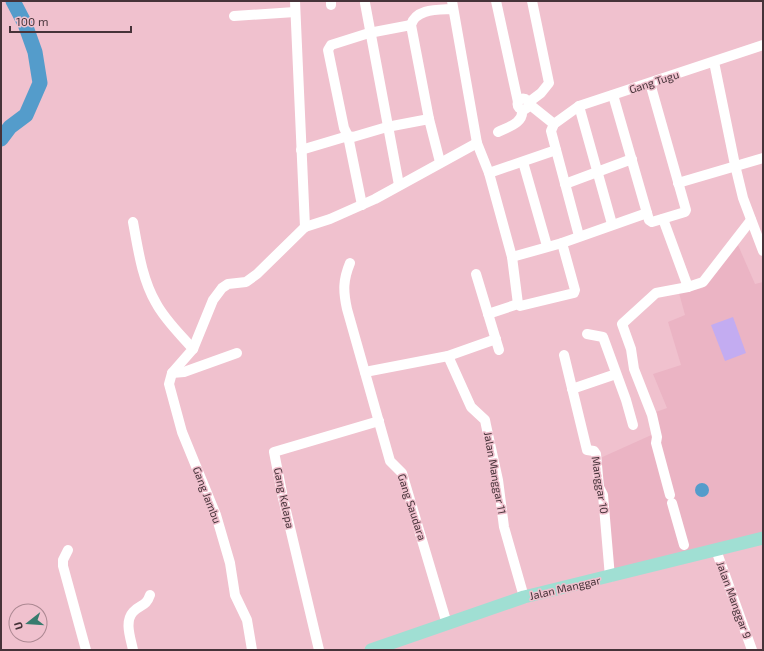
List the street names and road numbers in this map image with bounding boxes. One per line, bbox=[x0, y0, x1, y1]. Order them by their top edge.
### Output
street label: Gang Tugu bbox=[627, 67, 680, 96]
street label: Jalan Manggar 11 bbox=[482, 431, 509, 515]
street label: Manggar 10 bbox=[590, 455, 611, 515]
street label: Gang Jambu bbox=[191, 465, 224, 525]
street label: Gang Kelapa bbox=[272, 466, 297, 530]
street label: Gang Saudara bbox=[396, 472, 429, 542]
street label: Jalan Manggar 9 bbox=[714, 559, 754, 640]
street label: Jalan Manggar bbox=[528, 573, 602, 602]

